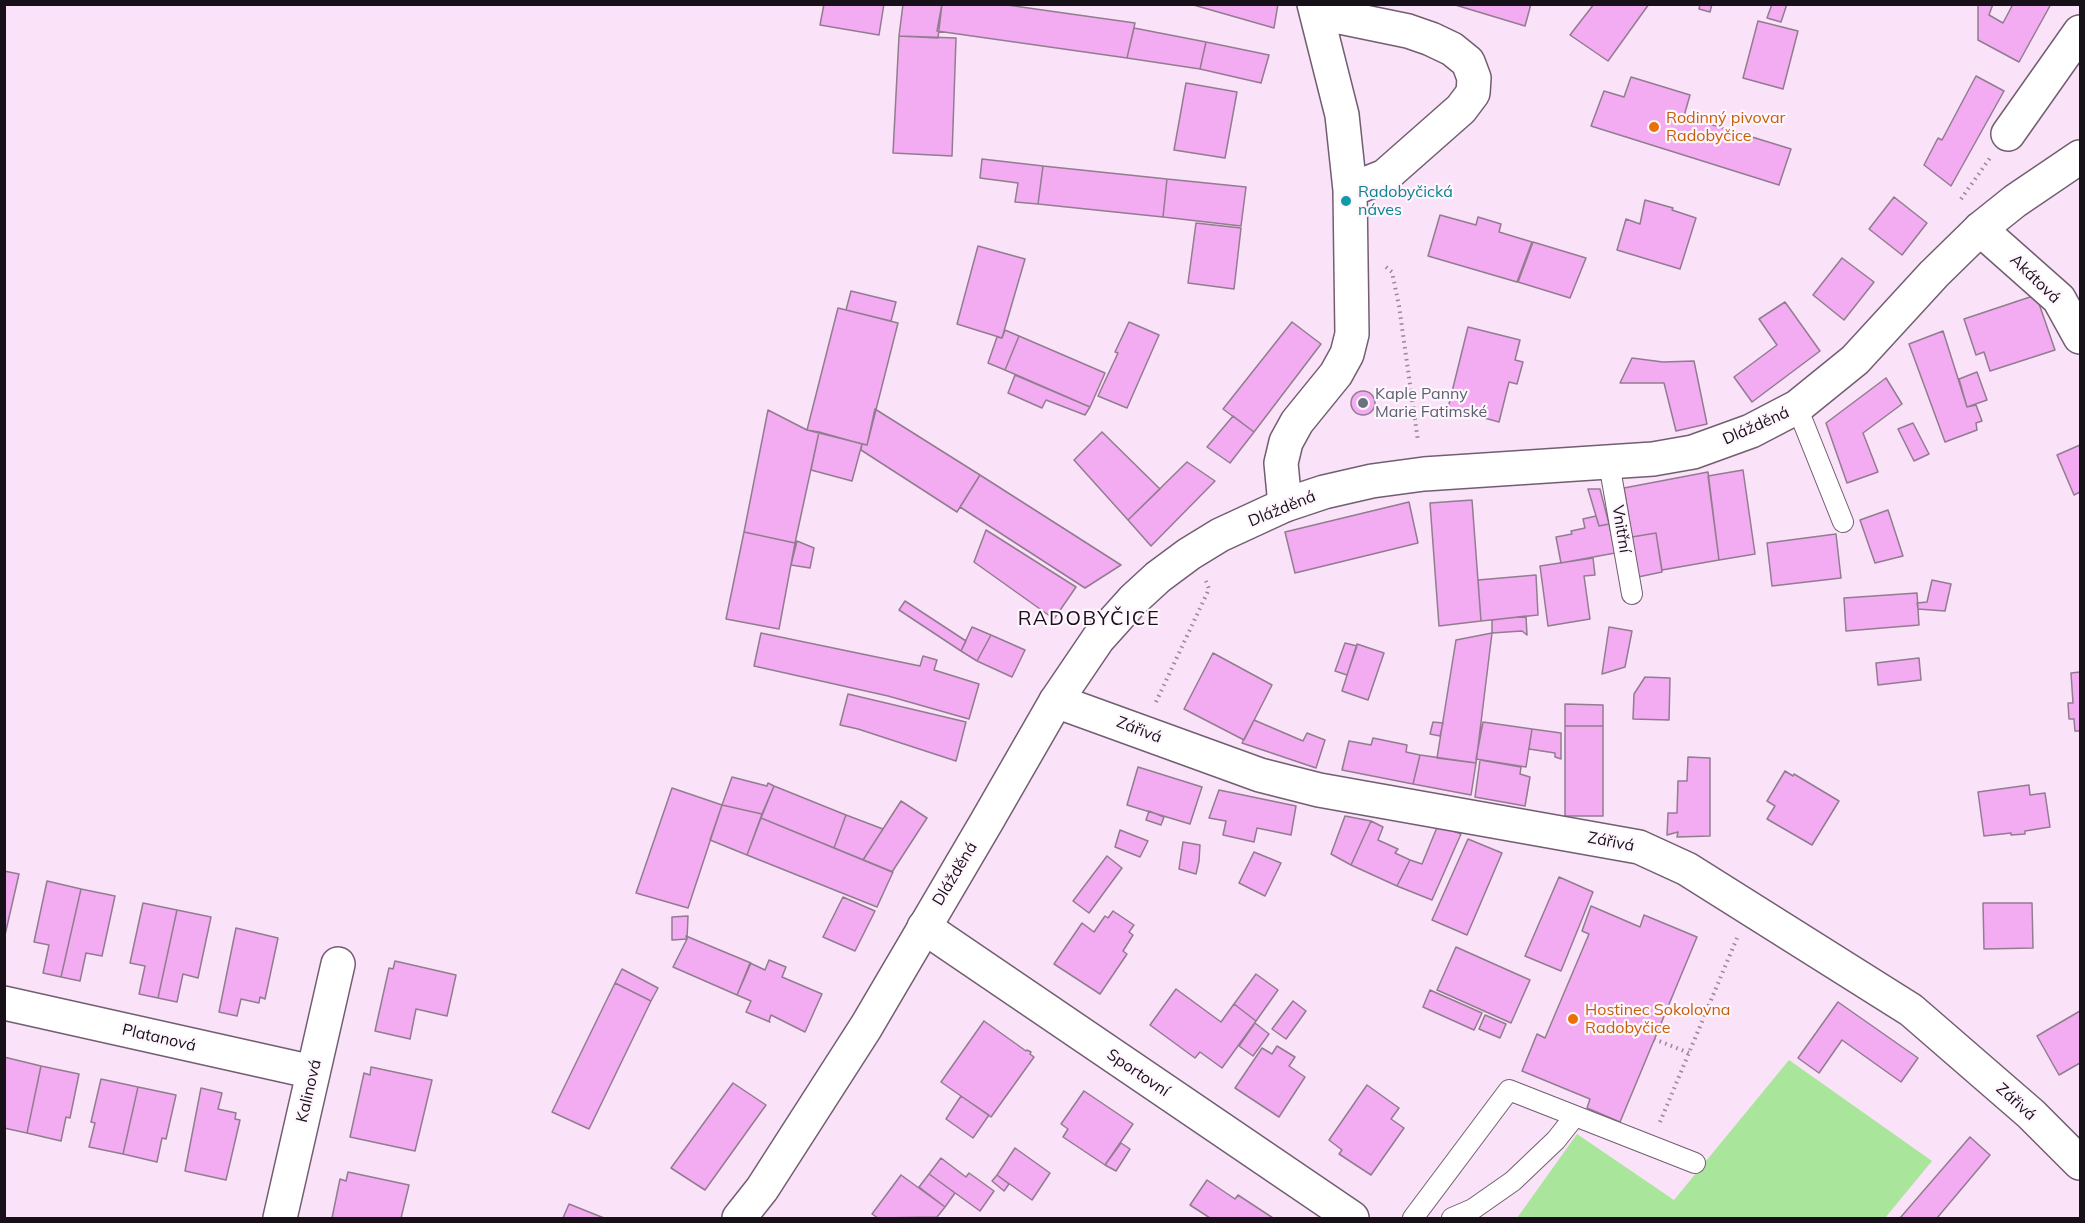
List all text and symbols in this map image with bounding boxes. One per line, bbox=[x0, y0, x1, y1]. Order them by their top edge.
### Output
place label: Rodinný pivovar Radobyčice bbox=[1666, 108, 1785, 146]
marker: Rodinný pivovar Radobyčice bbox=[1647, 120, 1661, 134]
place label: Radobyčická náves bbox=[1358, 182, 1453, 220]
marker: Radobyčická náves bbox=[1339, 194, 1353, 208]
street label: Akátová bbox=[2006, 250, 2064, 308]
place label: Kaple Panny Marie Fatimské bbox=[1375, 384, 1487, 422]
marker: Kaple Panny Marie Fatimské bbox=[1356, 396, 1370, 410]
street label: Dlážděná bbox=[1720, 403, 1792, 449]
street label: Dlážděná bbox=[1246, 487, 1318, 531]
street label: Vnitřní bbox=[1608, 504, 1634, 554]
district label: RADOBYČICE bbox=[1018, 607, 1160, 631]
street label: Zářivá bbox=[1114, 713, 1164, 747]
street label: Zářivá bbox=[1586, 828, 1636, 856]
street label: Dlážděná bbox=[929, 839, 981, 909]
place label: Hostinec Sokolovna Radobyčice bbox=[1585, 1000, 1730, 1038]
marker: Hostinec Sokolovna Radobyčice bbox=[1566, 1012, 1580, 1026]
street label: Platanová bbox=[120, 1020, 198, 1056]
street label: Sportovní bbox=[1103, 1045, 1173, 1101]
street label: Kalinová bbox=[292, 1058, 326, 1124]
street label: Zářivá bbox=[1992, 1079, 2040, 1125]

